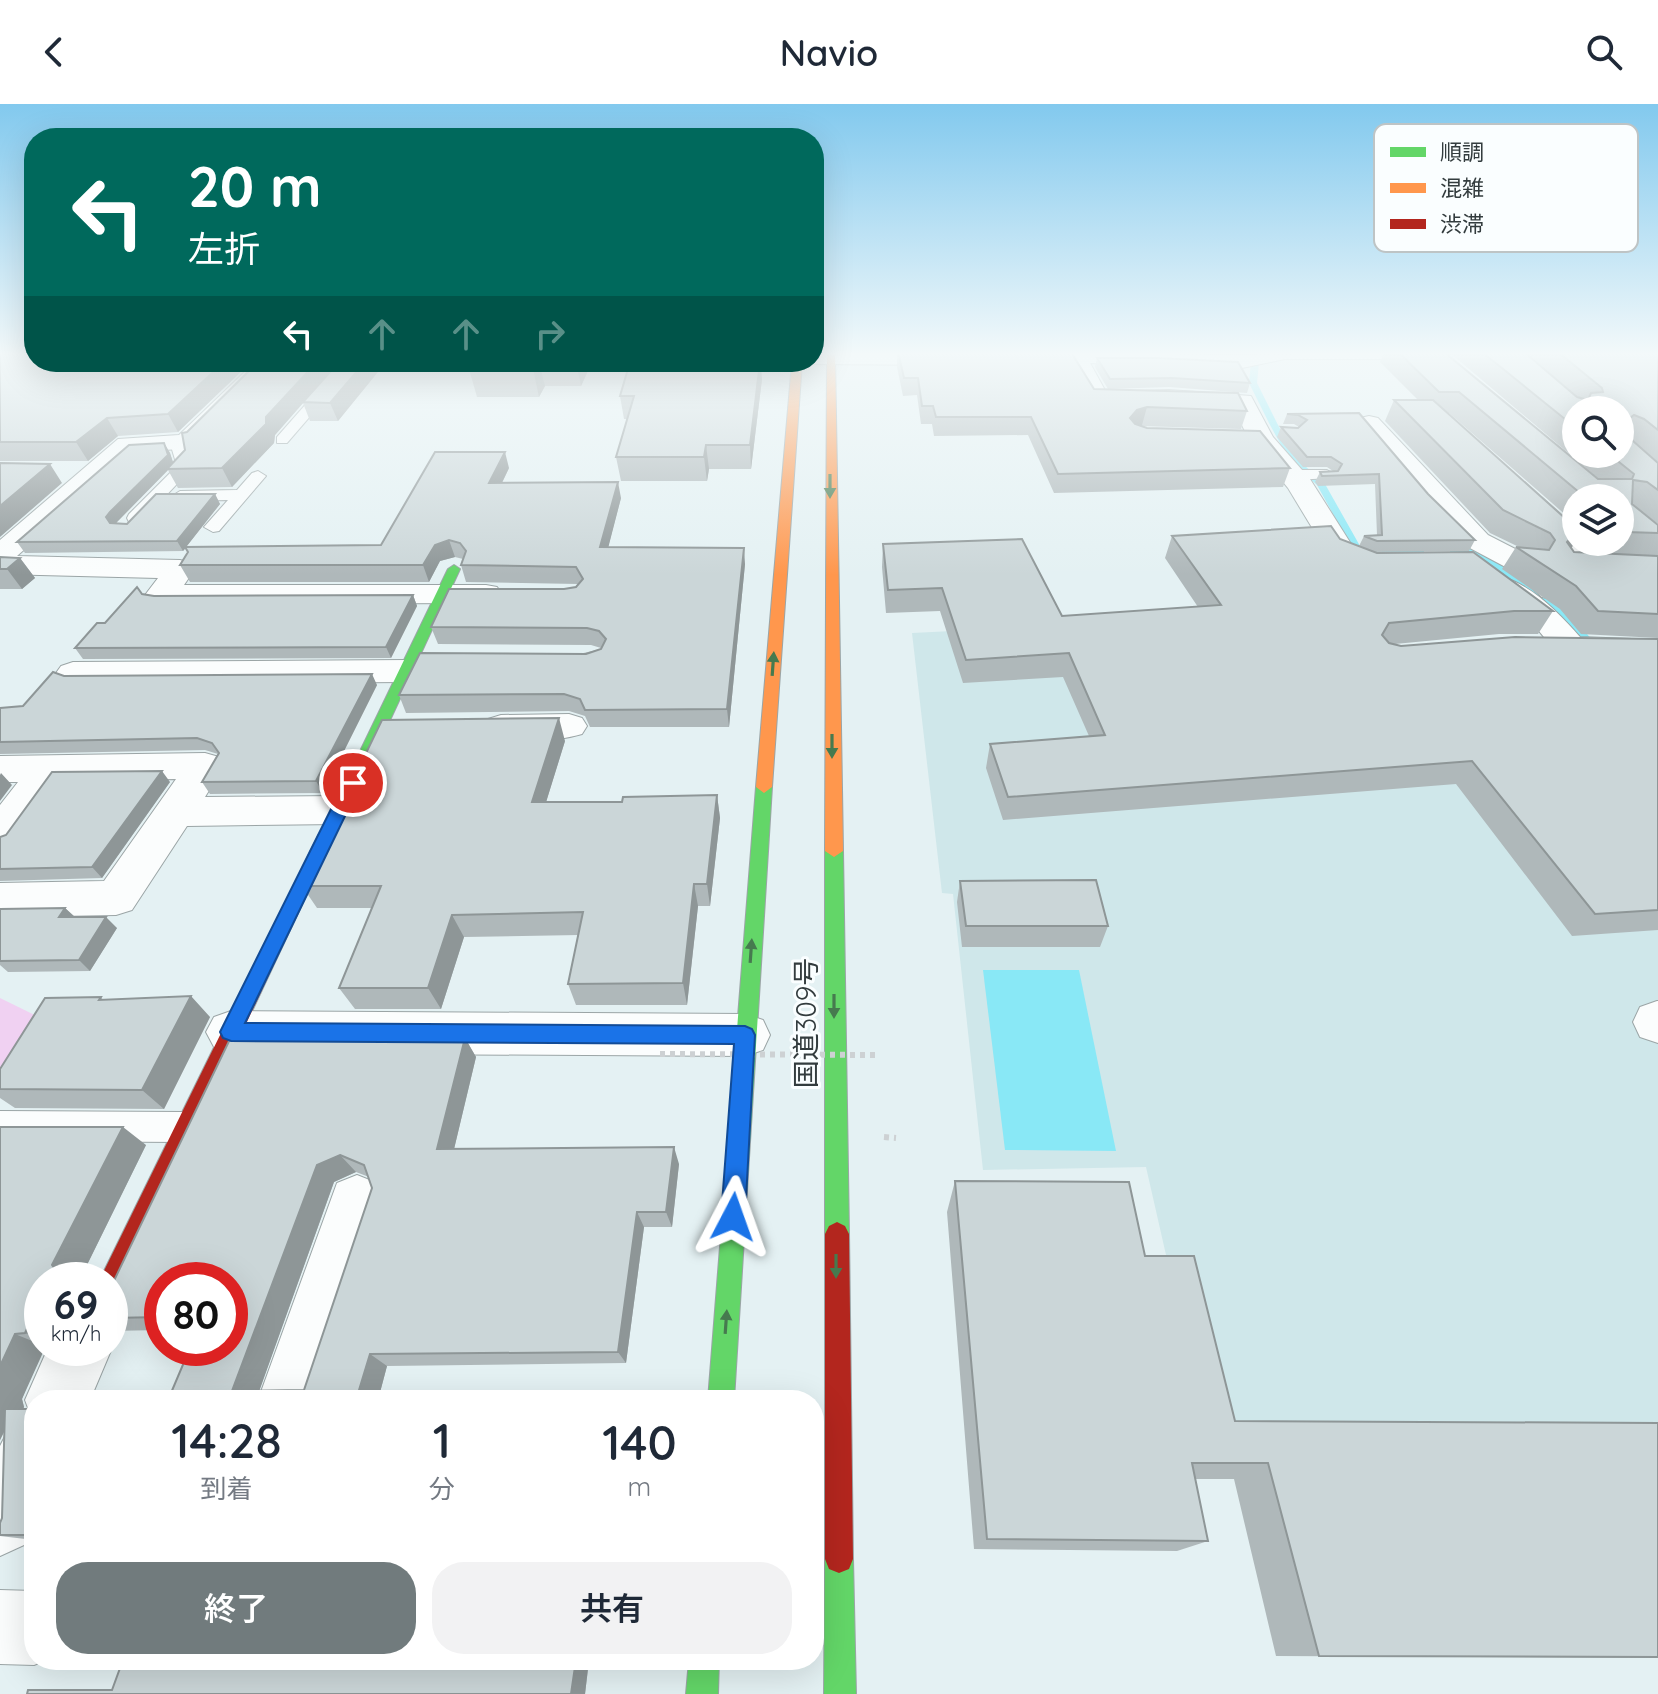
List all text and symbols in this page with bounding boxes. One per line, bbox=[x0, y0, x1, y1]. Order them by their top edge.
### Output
icon: back bbox=[32, 30, 76, 74]
text: Navio bbox=[780, 30, 878, 75]
icon: search bbox=[1582, 30, 1626, 74]
legend bbox=[1374, 124, 1638, 252]
text: 順調 bbox=[1440, 138, 1484, 166]
text: 20 m bbox=[188, 151, 322, 221]
icon: left bbox=[56, 160, 160, 264]
text: 混雑 bbox=[1440, 174, 1484, 202]
text: 渋滞 bbox=[1440, 210, 1484, 238]
text: 左折 bbox=[188, 226, 260, 271]
icon: left bbox=[276, 312, 320, 356]
icon: ahead bbox=[360, 312, 404, 356]
icon: ahead bbox=[444, 312, 488, 356]
icon: right bbox=[528, 312, 572, 356]
map controls bbox=[1562, 396, 1634, 556]
button: search bbox=[1562, 396, 1634, 468]
one-way arrow bbox=[824, 474, 836, 499]
button: layers bbox=[1562, 484, 1634, 556]
one-way arrow bbox=[767, 651, 780, 676]
one-way arrow bbox=[826, 734, 838, 759]
pin bbox=[319, 749, 387, 817]
icon: arrive bbox=[331, 761, 375, 805]
one-way arrow bbox=[745, 938, 758, 963]
street label: 国道309号 bbox=[788, 958, 823, 1088]
one-way arrow bbox=[828, 994, 840, 1019]
position arrow bbox=[691, 1175, 775, 1259]
one-way arrow bbox=[830, 1254, 842, 1279]
speed limit sign: 80 bbox=[144, 1262, 248, 1366]
text: 69 bbox=[54, 1279, 98, 1329]
one-way arrow bbox=[720, 1309, 733, 1334]
text: km/h bbox=[51, 1321, 101, 1346]
text: 14:28 bbox=[171, 1410, 282, 1470]
text: 1 bbox=[433, 1410, 451, 1470]
text: 140 bbox=[602, 1412, 677, 1472]
text: m bbox=[628, 1470, 651, 1503]
text: 到着 bbox=[200, 1472, 252, 1505]
text: 分 bbox=[429, 1472, 455, 1505]
button: 終了 bbox=[56, 1562, 416, 1654]
button: 共有 bbox=[432, 1562, 792, 1654]

